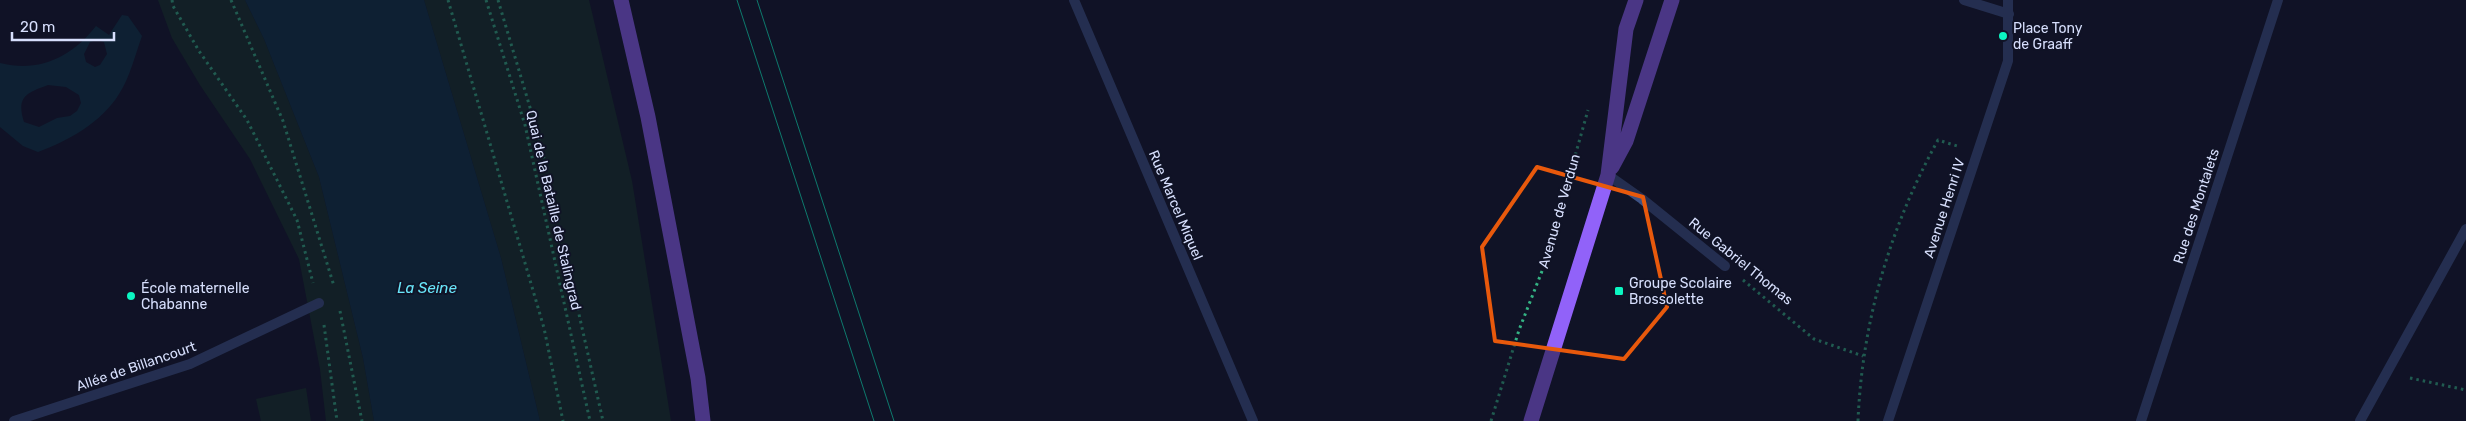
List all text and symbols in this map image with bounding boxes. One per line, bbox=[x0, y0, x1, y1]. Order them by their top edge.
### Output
scale bar bbox=[12, 10, 115, 42]
text: 20 m bbox=[20, 18, 55, 36]
place label: Place Tony de Graaff bbox=[2013, 20, 2083, 53]
marker: Place Tony de Graaff bbox=[1997, 30, 2009, 42]
street label: Quai de la Bataille de Stalingrad bbox=[522, 108, 585, 312]
street label: Rue des Montalets bbox=[2170, 146, 2223, 266]
street label: Rue Marcel Miquel bbox=[1145, 148, 1206, 263]
street label: Avenue de Verdun bbox=[1535, 152, 1584, 270]
street label: Avenue Henri IV bbox=[1920, 156, 1969, 260]
street label: Rue Gabriel Thomas bbox=[1685, 214, 1796, 309]
place label: Groupe Scolaire Brossolette bbox=[1629, 275, 1732, 308]
place label: École maternelle Chabanne bbox=[141, 279, 250, 313]
water label: La Seine bbox=[397, 279, 457, 297]
marker: Groupe Scolaire Brossolette bbox=[1613, 285, 1625, 297]
marker: École maternelle Chabanne bbox=[125, 290, 137, 302]
street label: Allée de Billancourt bbox=[74, 338, 199, 395]

